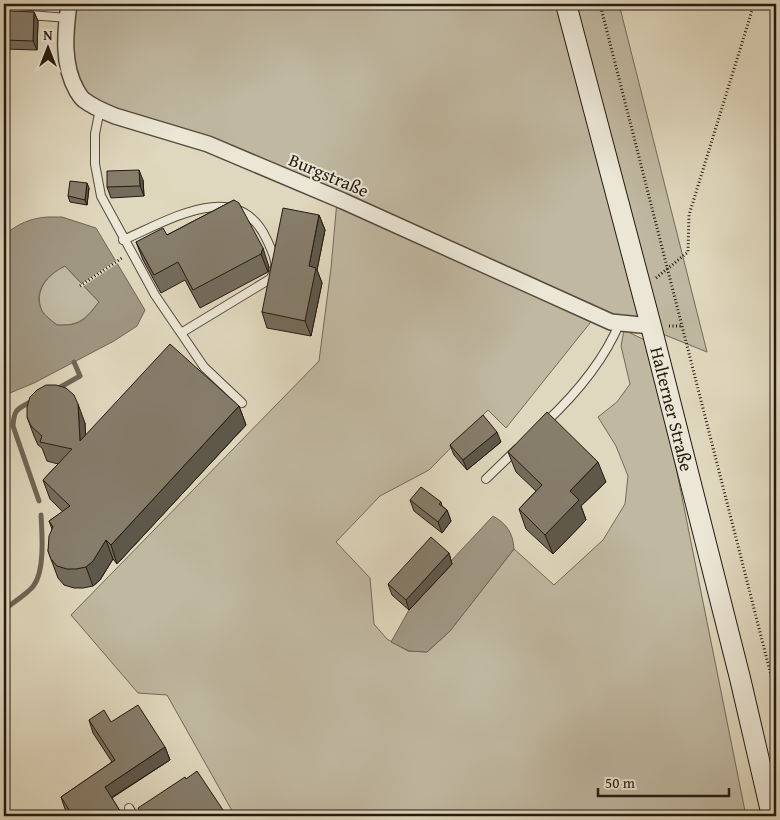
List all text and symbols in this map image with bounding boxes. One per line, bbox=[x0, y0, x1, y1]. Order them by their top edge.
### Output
north arrow bbox=[22, 22, 72, 72]
text: N bbox=[43, 25, 53, 45]
street label: Burgstraße bbox=[285, 146, 373, 204]
street label: Halterner Straße bbox=[643, 344, 701, 474]
scale bar bbox=[598, 765, 729, 797]
text: 50 m bbox=[605, 772, 636, 793]

